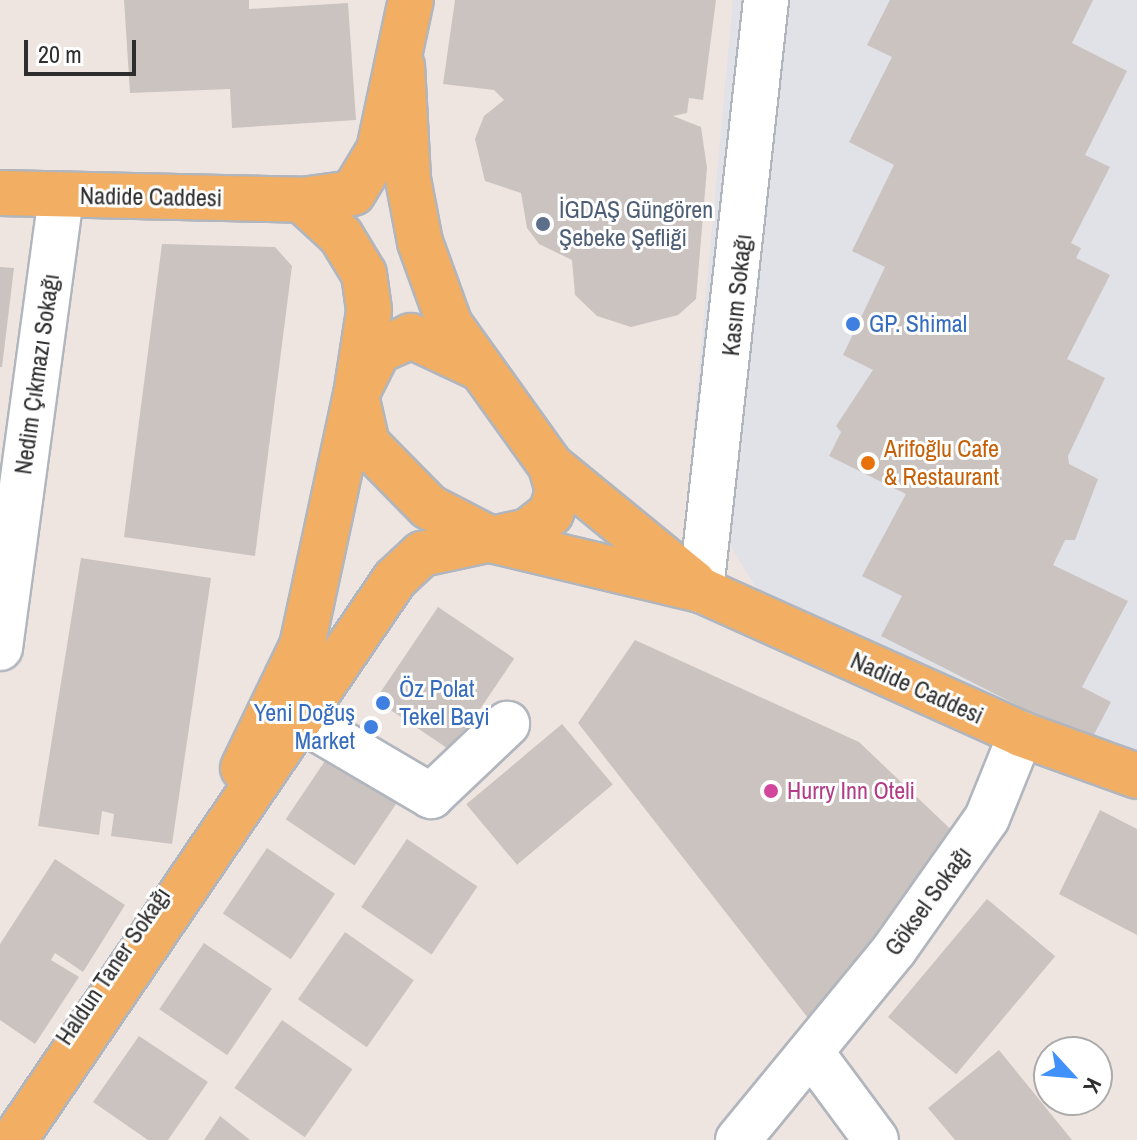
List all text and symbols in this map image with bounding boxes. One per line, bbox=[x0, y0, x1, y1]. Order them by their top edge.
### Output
scale bar bbox=[28, 24, 140, 74]
text: 20 m bbox=[38, 38, 82, 70]
street label: Nadide Caddesi bbox=[80, 181, 222, 213]
place label: İGDAŞ Güngören Şebeke Şefliği bbox=[559, 196, 713, 252]
marker: İGDAŞ Güngören Şebeke Şefliği bbox=[534, 215, 552, 233]
street label: Kasım Sokağı bbox=[716, 233, 758, 357]
street label: Nedim Çıkmazı Sokağı bbox=[9, 272, 65, 476]
place label: GP. Shimal bbox=[869, 310, 967, 338]
marker: GP. Shimal bbox=[844, 315, 862, 333]
place label: Arifoğlu Cafe & Restaurant bbox=[884, 435, 999, 491]
marker: Arifoğlu Cafe & Restaurant bbox=[859, 454, 877, 472]
street label: Nadide Caddesi bbox=[846, 646, 988, 730]
place label: Öz Polat Tekel Bayi bbox=[399, 675, 490, 731]
marker: Öz Polat Tekel Bayi bbox=[374, 694, 392, 712]
place label: Yeni Doğuş Market bbox=[254, 699, 355, 755]
marker: Yeni Doğuş Market bbox=[362, 718, 380, 736]
place label: Hurry Inn Oteli bbox=[787, 777, 915, 805]
marker: Hurry Inn Oteli bbox=[762, 782, 780, 800]
street label: Göksel Sokağı bbox=[879, 841, 977, 961]
street label: Haldun Taner Sokağı bbox=[50, 882, 176, 1050]
north arrow bbox=[1033, 1036, 1113, 1116]
text: K bbox=[1076, 1073, 1109, 1098]

